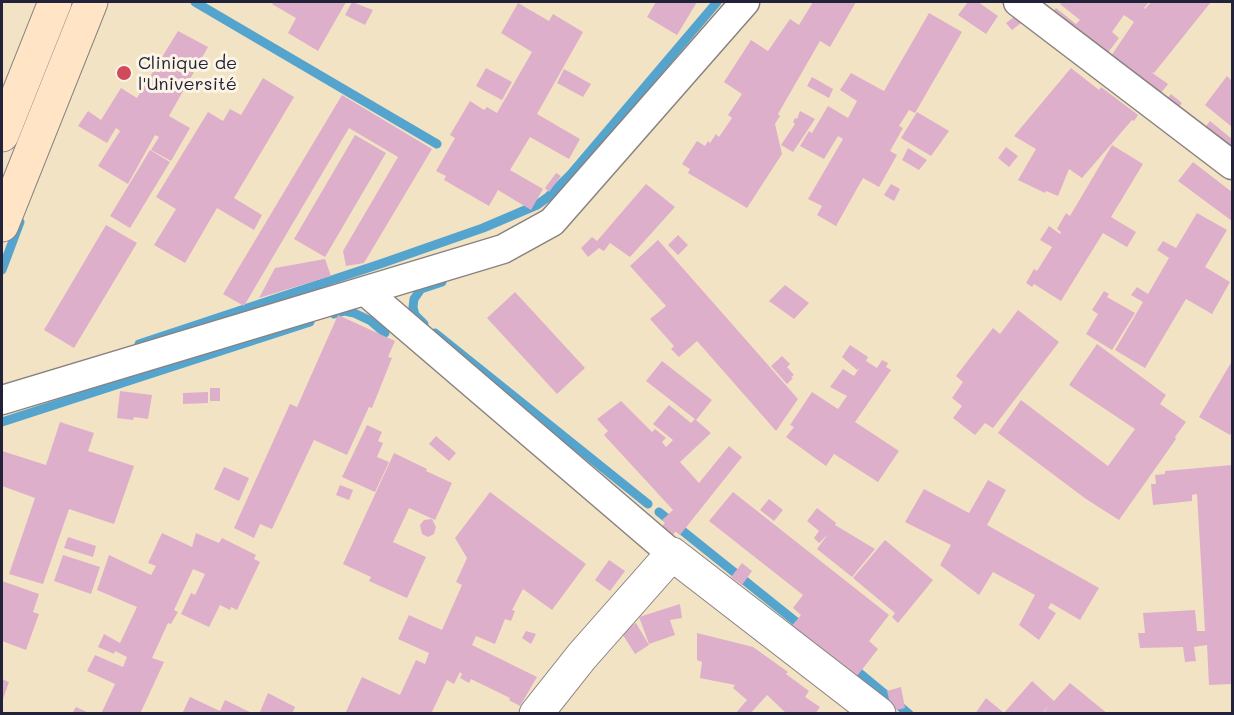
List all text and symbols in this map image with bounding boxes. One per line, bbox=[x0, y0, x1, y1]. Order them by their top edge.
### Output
place label: Clinique de l'Université bbox=[138, 52, 237, 94]
marker: Clinique de l'Université bbox=[115, 64, 133, 82]

